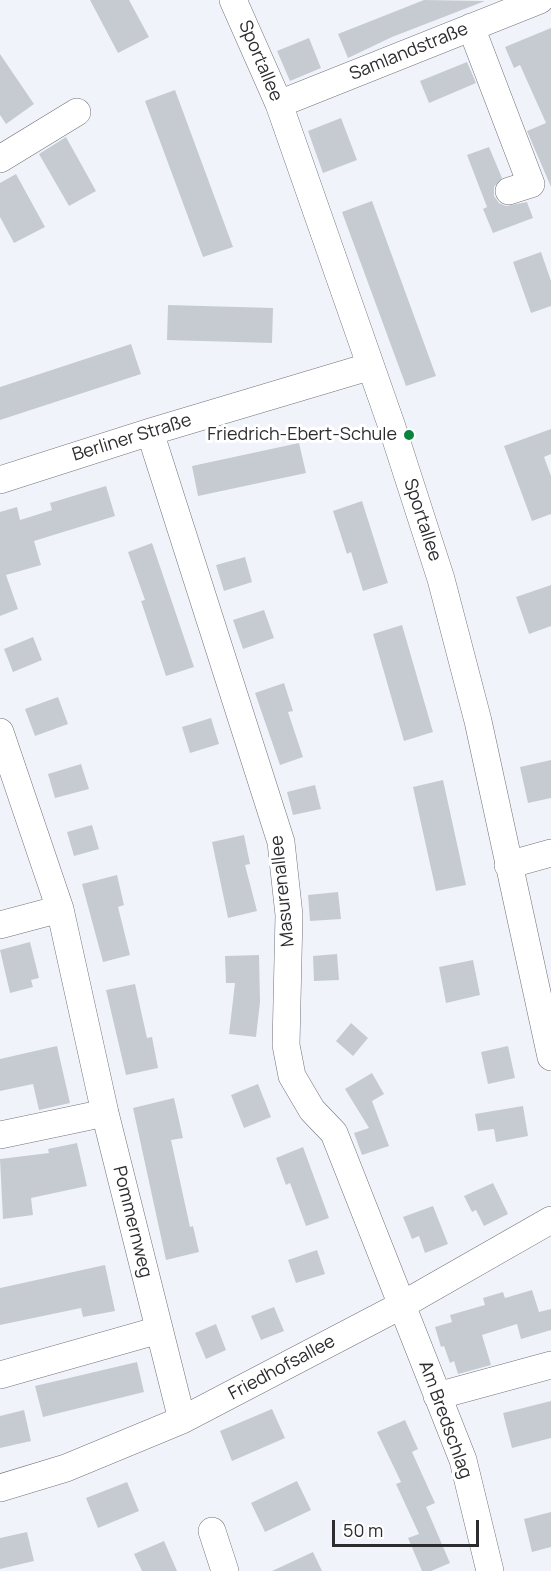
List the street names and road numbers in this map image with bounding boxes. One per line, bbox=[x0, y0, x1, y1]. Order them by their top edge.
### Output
street label: Sportallee bbox=[233, 17, 287, 105]
street label: Samlandstraße bbox=[347, 18, 471, 86]
street label: Berliner Straße bbox=[70, 410, 194, 466]
street label: Sportallee bbox=[399, 476, 445, 564]
street label: Masurenallee bbox=[266, 834, 300, 948]
street label: Pommernweg bbox=[108, 1164, 156, 1280]
street label: Friedhofsallee bbox=[225, 1331, 339, 1405]
street label: Am Bredschlag bbox=[414, 1358, 476, 1482]

